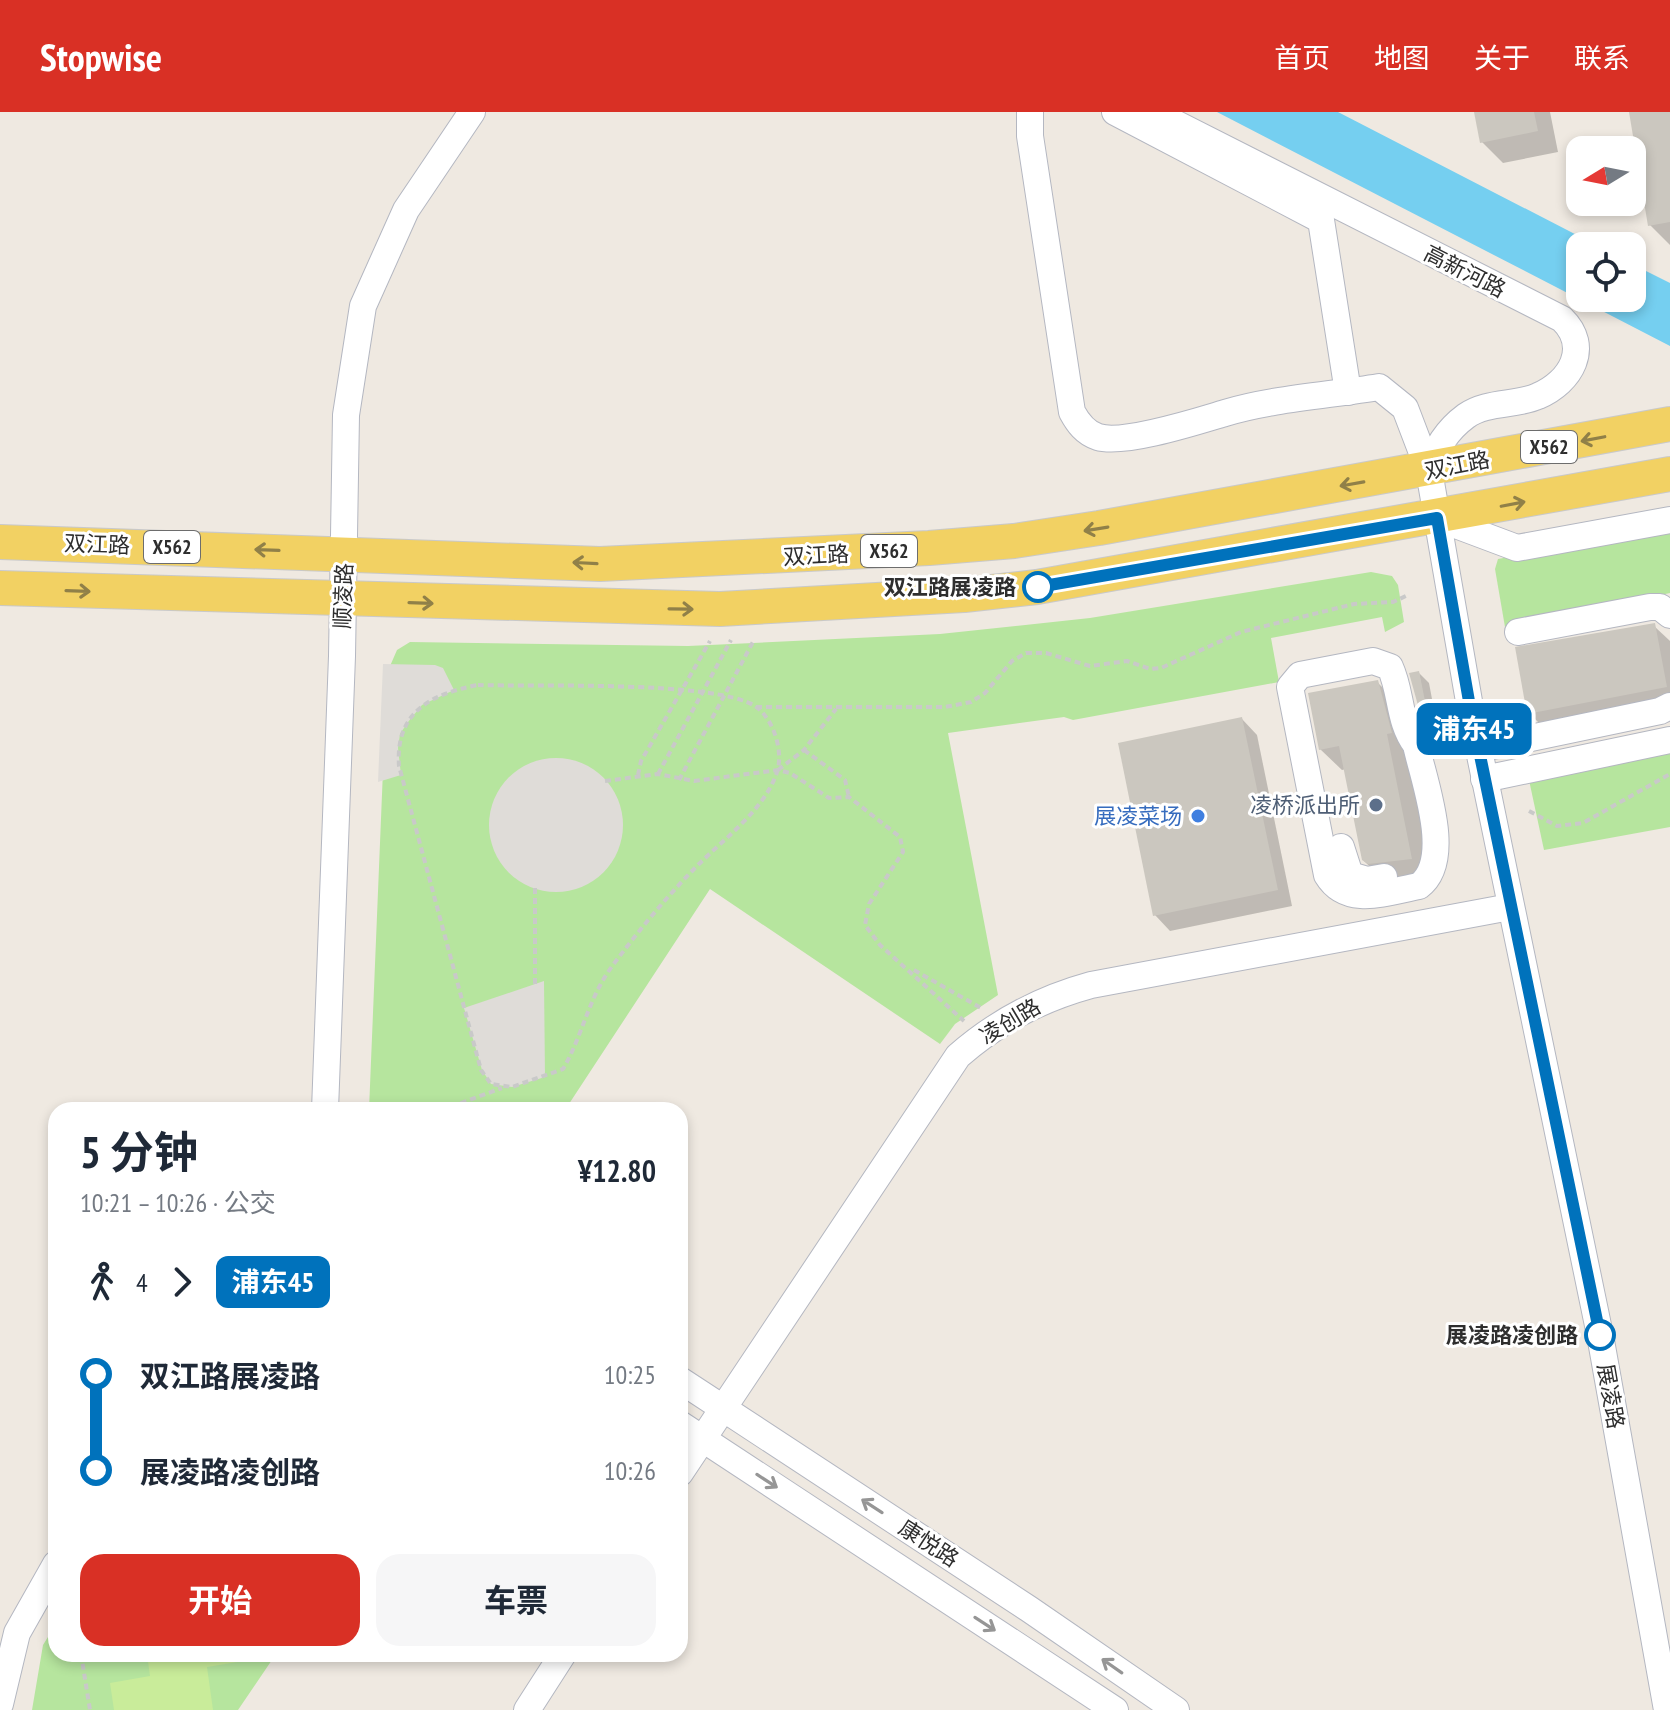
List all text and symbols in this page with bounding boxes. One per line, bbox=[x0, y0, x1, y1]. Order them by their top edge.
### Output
text: Stopwise bbox=[40, 32, 162, 81]
text: 首页 bbox=[1274, 39, 1330, 76]
text: 地图 bbox=[1374, 39, 1430, 76]
text: 关于 bbox=[1474, 39, 1530, 76]
text: 联系 bbox=[1574, 39, 1630, 76]
north arrow bbox=[1566, 136, 1646, 216]
map controls bbox=[1566, 136, 1646, 312]
button: locate bbox=[1566, 232, 1646, 312]
street label: 高新河路 bbox=[1419, 239, 1511, 303]
road number: X562 bbox=[1521, 431, 1577, 463]
one-way arrow bbox=[1581, 432, 1607, 447]
street label: 双江路 bbox=[1422, 445, 1492, 485]
one-way arrow bbox=[1339, 477, 1365, 492]
one-way arrow bbox=[1500, 496, 1526, 511]
one-way arrow bbox=[1083, 522, 1109, 537]
street label: 双江路 bbox=[64, 529, 130, 559]
road number: X562 bbox=[144, 531, 200, 563]
road number: X562 bbox=[861, 535, 917, 567]
street label: 双江路 bbox=[782, 539, 850, 571]
one-way arrow bbox=[254, 543, 281, 558]
one-way arrow bbox=[572, 555, 599, 570]
street label: 顺凌路 bbox=[328, 563, 358, 629]
marker: 双江路展凌路 bbox=[1023, 572, 1053, 602]
place label: 双江路展凌路 bbox=[884, 573, 1016, 601]
one-way arrow bbox=[64, 583, 91, 598]
one-way arrow bbox=[407, 596, 434, 611]
one-way arrow bbox=[667, 601, 694, 617]
line badge: 浦东45 bbox=[1418, 703, 1530, 755]
text: 浦东45 bbox=[1433, 710, 1515, 747]
place label: 凌桥派出所 bbox=[1250, 791, 1360, 819]
marker: 凌桥派出所 bbox=[1367, 796, 1385, 814]
place label: 展凌菜场 bbox=[1094, 802, 1182, 830]
marker: 展凌菜场 bbox=[1189, 807, 1207, 825]
street label: 凌创路 bbox=[974, 992, 1046, 1050]
text: 5 分钟 bbox=[80, 1123, 198, 1180]
text: ¥12.80 bbox=[578, 1151, 656, 1190]
text: 10:21 – 10:26 · 公交 bbox=[80, 1186, 276, 1219]
icon: walk bbox=[80, 1260, 124, 1304]
icon: forward bbox=[160, 1260, 204, 1304]
text: 浦东45 bbox=[232, 1263, 314, 1300]
text: 4 bbox=[136, 1266, 148, 1299]
marker: 展凌路凌创路 bbox=[1585, 1320, 1615, 1350]
place label: 展凌路凌创路 bbox=[1446, 1321, 1578, 1349]
text: 双江路展凌路 bbox=[140, 1356, 320, 1395]
text: 10:25 bbox=[604, 1358, 656, 1391]
street label: 展凌路 bbox=[1591, 1361, 1631, 1431]
text: 展凌路凌创路 bbox=[140, 1452, 320, 1491]
text: 10:26 bbox=[604, 1454, 656, 1487]
one-way arrow bbox=[756, 1473, 778, 1490]
one-way arrow bbox=[862, 1498, 884, 1514]
street label: 康悦路 bbox=[894, 1513, 964, 1573]
button: 开始 bbox=[80, 1554, 360, 1646]
button: 车票 bbox=[376, 1554, 656, 1646]
one-way arrow bbox=[973, 1616, 995, 1632]
one-way arrow bbox=[1102, 1658, 1124, 1674]

